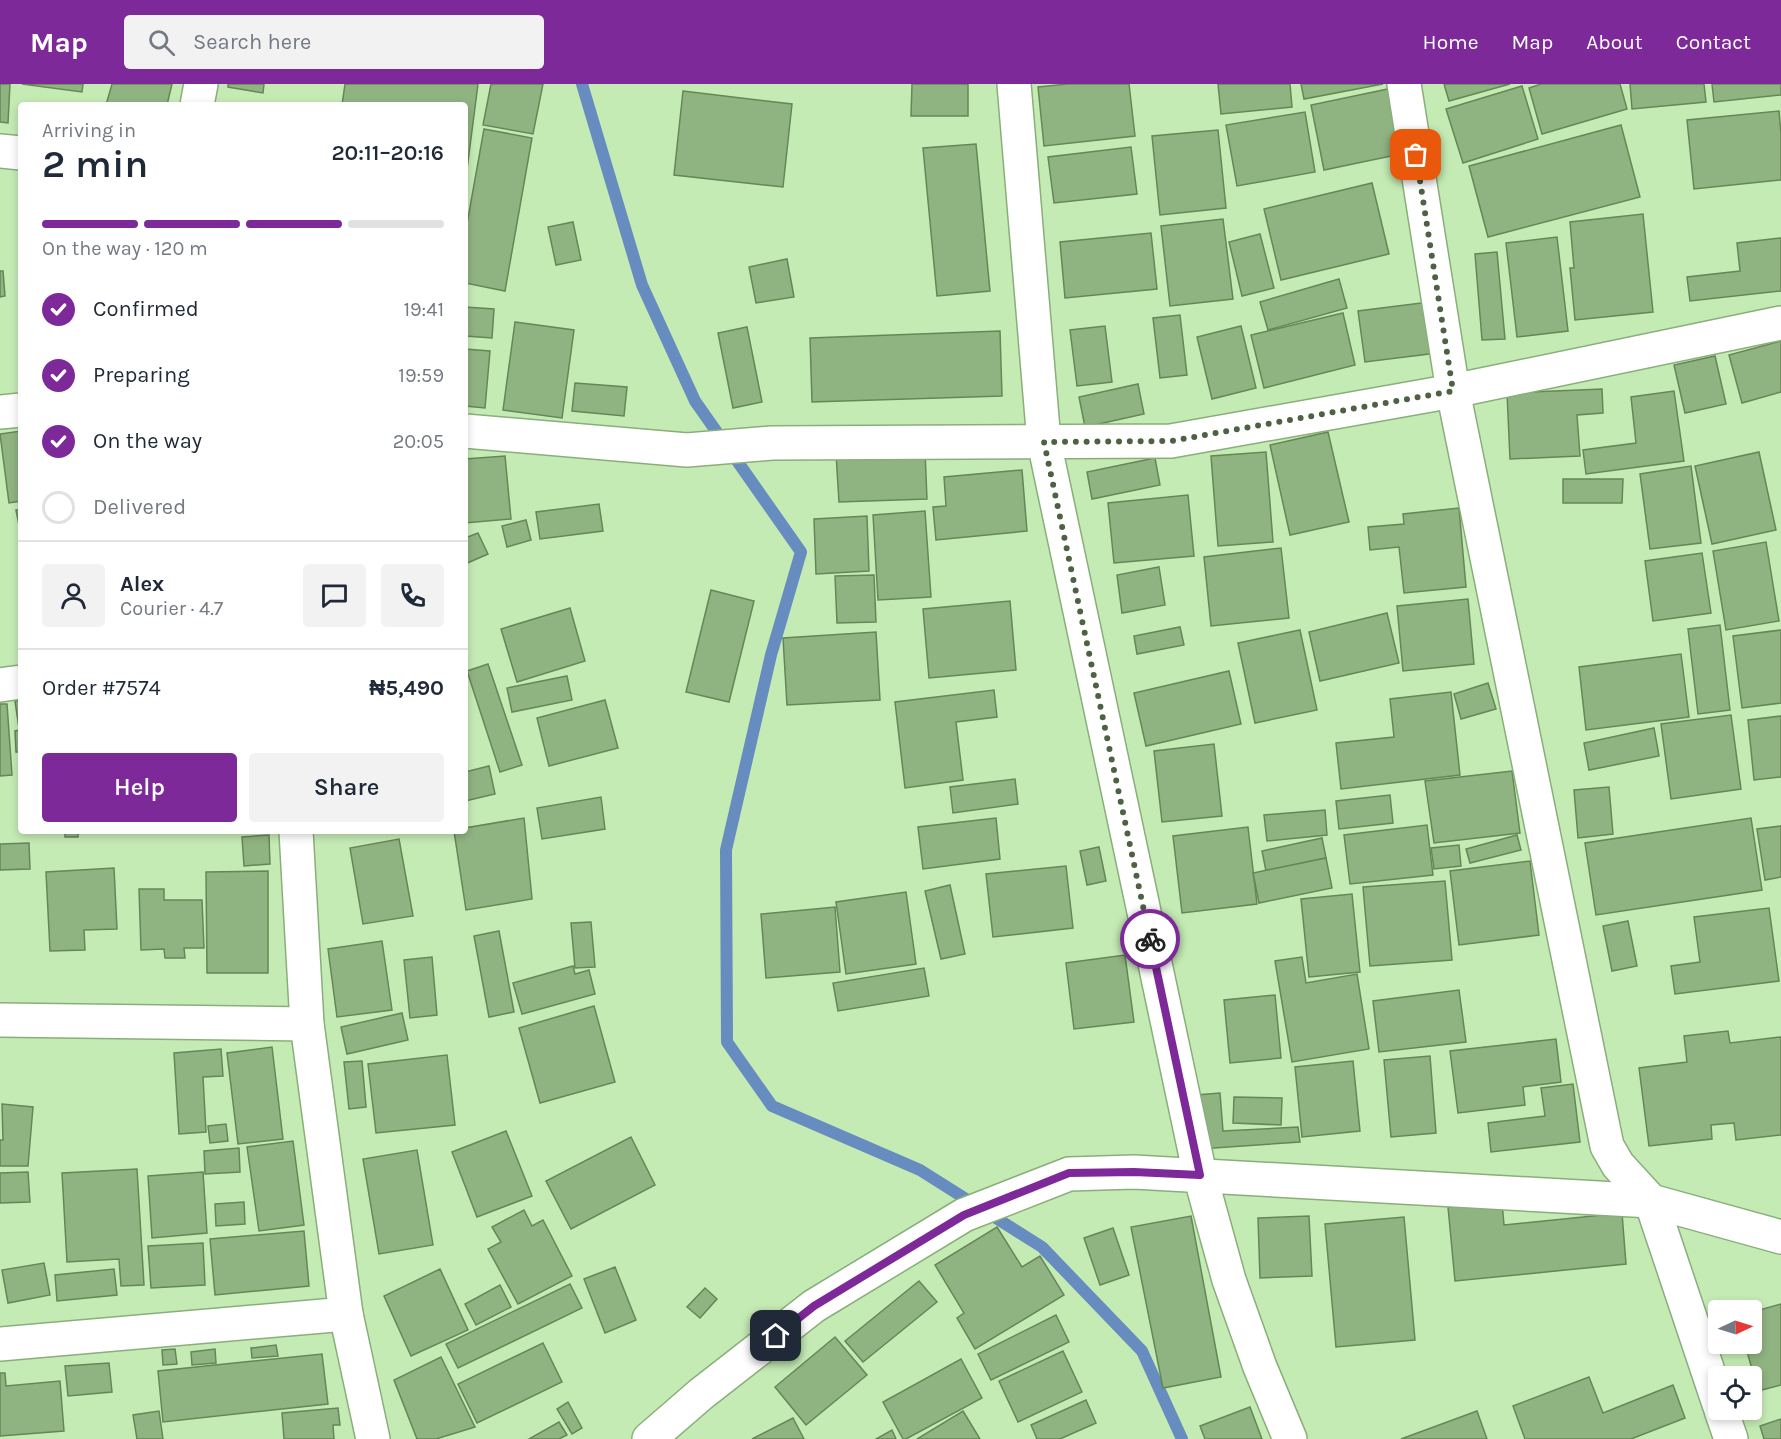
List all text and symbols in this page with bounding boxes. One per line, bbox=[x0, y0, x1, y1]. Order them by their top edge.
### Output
search box bbox=[124, 15, 544, 69]
text: Map bbox=[30, 26, 88, 59]
icon: search bbox=[145, 26, 178, 59]
text: Search here bbox=[193, 29, 311, 55]
text: Home bbox=[1423, 30, 1479, 54]
text: Map bbox=[1512, 30, 1553, 54]
text: About bbox=[1586, 30, 1643, 54]
text: Contact bbox=[1676, 30, 1751, 54]
text: Arriving in bbox=[42, 119, 136, 142]
pin bbox=[1390, 129, 1441, 180]
icon: bag bbox=[1399, 138, 1432, 171]
text: 20:11–20:16 bbox=[331, 140, 444, 166]
text: 2 min bbox=[42, 141, 148, 187]
text: On the way · 120 m bbox=[42, 237, 208, 260]
icon: check bbox=[42, 293, 75, 326]
text: Confirmed bbox=[93, 296, 199, 322]
text: 19:41 bbox=[403, 298, 444, 321]
icon: check bbox=[42, 359, 75, 392]
text: Preparing bbox=[93, 362, 190, 388]
text: 19:59 bbox=[398, 364, 444, 387]
icon: check bbox=[42, 425, 75, 458]
text: On the way bbox=[93, 428, 202, 454]
text: 20:05 bbox=[393, 430, 444, 453]
text: Delivered bbox=[93, 494, 186, 520]
button: person bbox=[42, 564, 105, 627]
button: chat bbox=[303, 564, 366, 627]
button: phone bbox=[381, 564, 444, 627]
text: Alex bbox=[120, 571, 164, 597]
text: Courier · 4.7 bbox=[120, 597, 223, 620]
text: Order #7574 bbox=[42, 675, 161, 701]
text: ₦5,490 bbox=[369, 675, 444, 701]
button: Help bbox=[42, 753, 237, 822]
button: Share bbox=[249, 753, 444, 822]
courier bbox=[1120, 909, 1180, 969]
icon: bike bbox=[1134, 923, 1167, 956]
north arrow bbox=[1708, 1300, 1762, 1354]
map controls bbox=[1708, 1300, 1762, 1420]
pin bbox=[750, 1310, 801, 1361]
icon: home bbox=[759, 1319, 792, 1352]
button: locate bbox=[1708, 1366, 1762, 1420]

